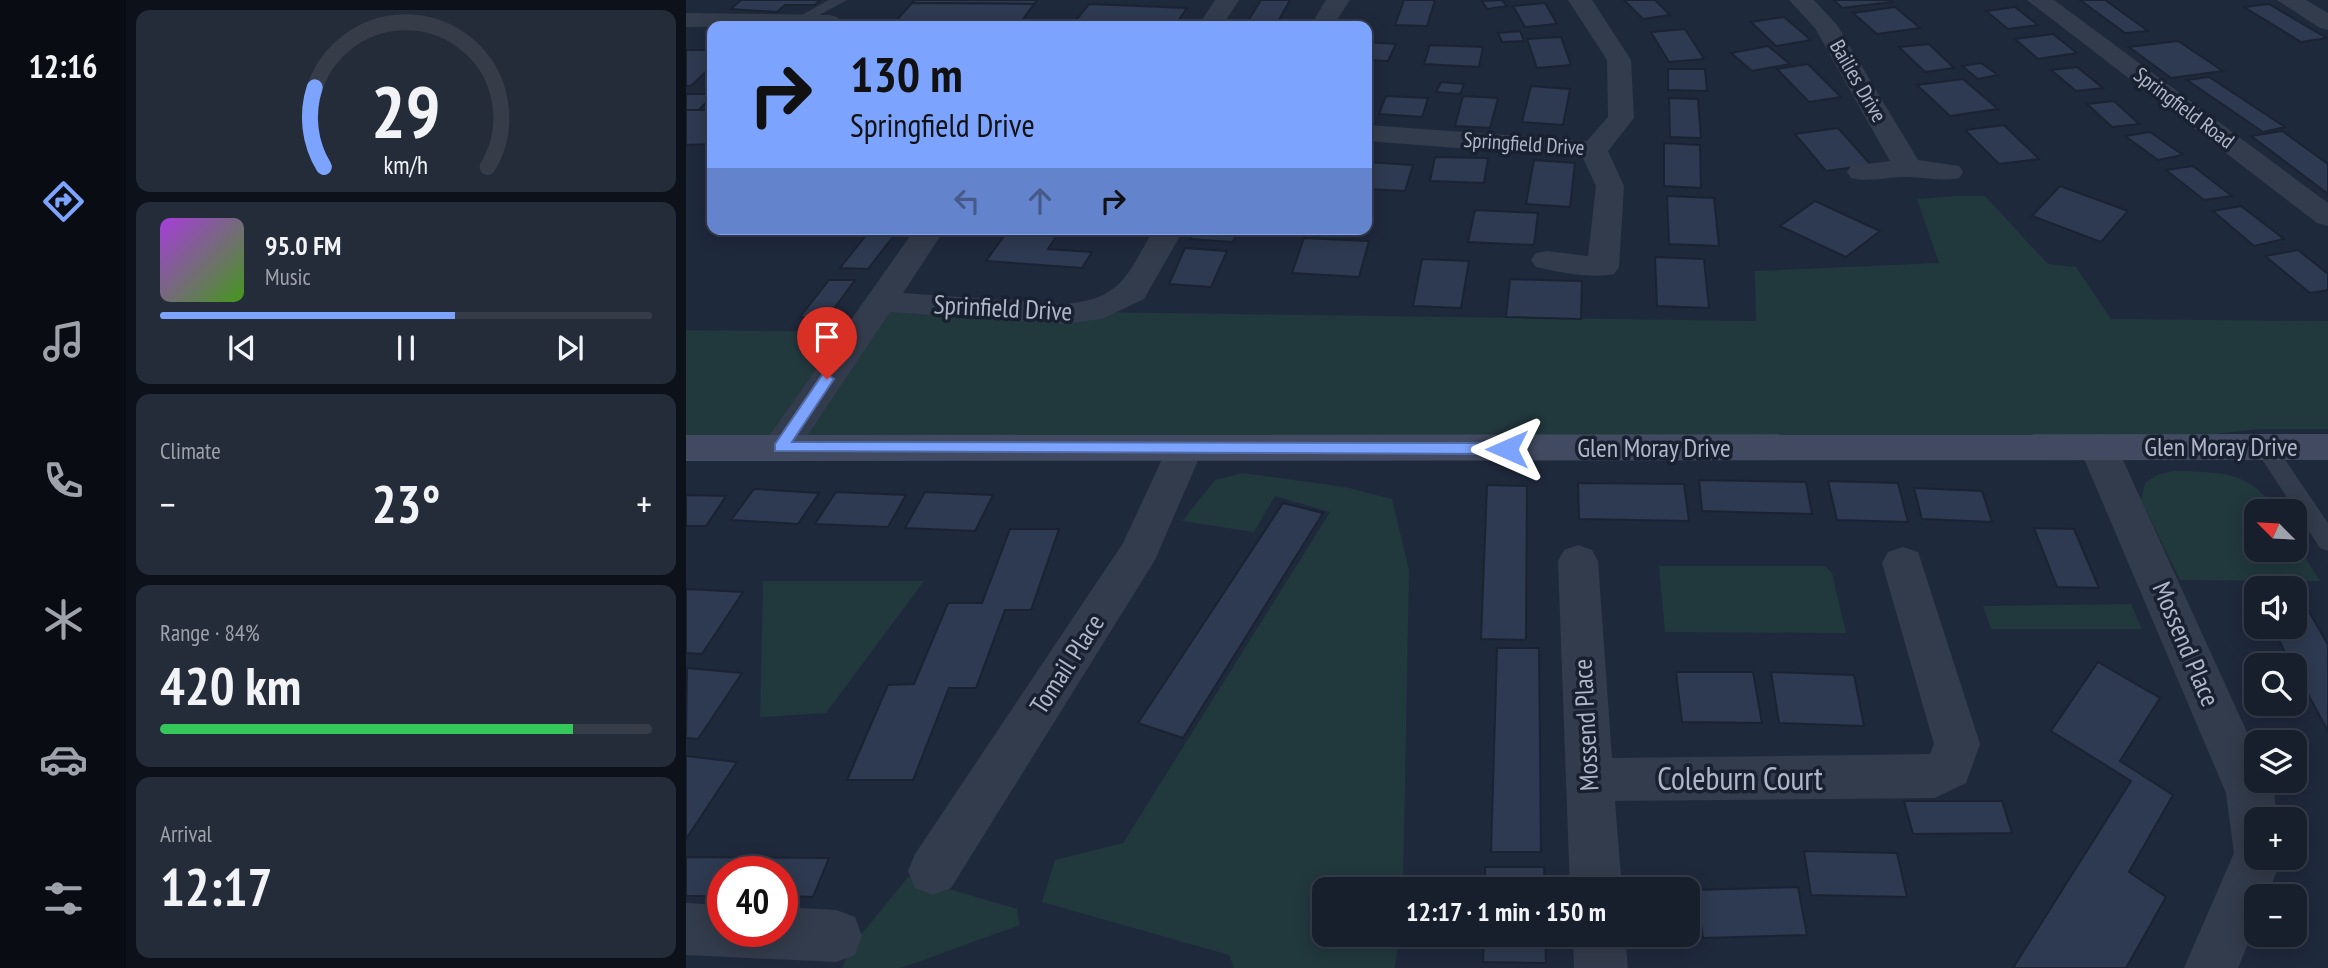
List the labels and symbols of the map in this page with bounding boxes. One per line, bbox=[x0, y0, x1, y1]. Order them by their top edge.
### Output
street label: Bailies Drive bbox=[1824, 35, 1893, 127]
street label: Springfield Road bbox=[2129, 61, 2240, 154]
street label: Springfield Drive bbox=[1463, 126, 1585, 161]
street label: Sprinfield Drive bbox=[933, 287, 1073, 328]
pin bbox=[797, 307, 857, 379]
position arrow bbox=[1470, 412, 1544, 486]
street label: Glen Moray Drive bbox=[2144, 430, 2298, 463]
street label: Glen Moray Drive bbox=[1577, 431, 1731, 464]
north arrow bbox=[2244, 499, 2306, 562]
street label: Mossend Place bbox=[2145, 577, 2227, 711]
street label: Tomail Place bbox=[1022, 608, 1111, 720]
street label: Mossend Place bbox=[1566, 658, 1605, 792]
street label: Coleburn Court bbox=[1657, 757, 1823, 799]
speed limit sign: 40 bbox=[707, 856, 798, 947]

